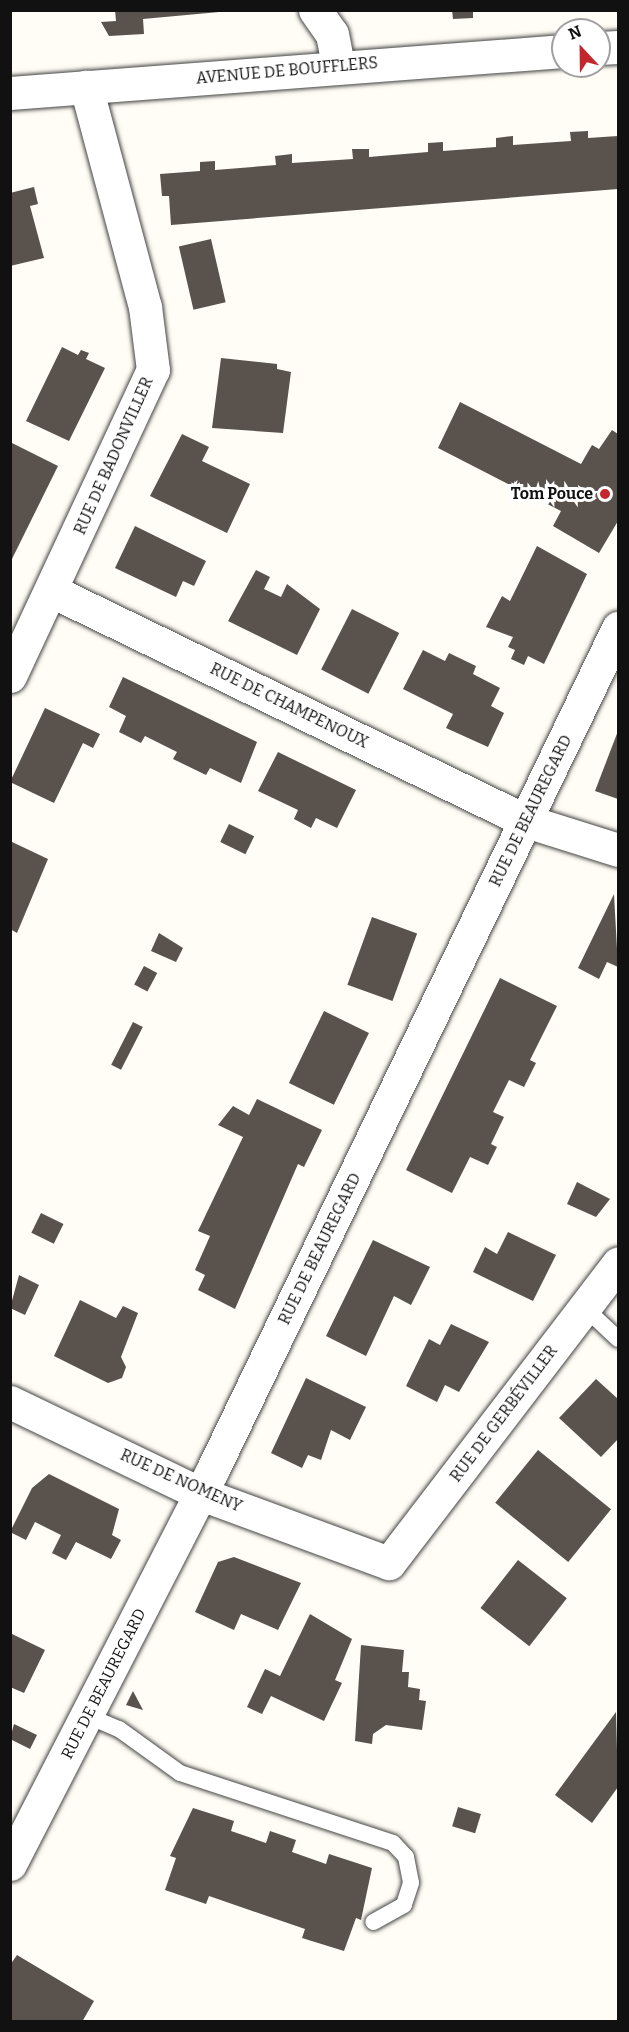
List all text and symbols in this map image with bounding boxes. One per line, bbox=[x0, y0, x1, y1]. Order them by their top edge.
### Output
north arrow bbox=[551, 18, 611, 78]
text: N bbox=[566, 22, 584, 44]
street label: AVENUE DE BOUFFLERS bbox=[195, 53, 379, 89]
street label: RUE DE BADONVILLER bbox=[71, 374, 157, 538]
place label: Tom Pouce bbox=[511, 484, 593, 504]
marker: Tom Pouce bbox=[598, 487, 612, 501]
street label: RUE DE CHAMPENOUX bbox=[207, 659, 371, 753]
street label: RUE DE BEAUREGARD bbox=[486, 732, 576, 890]
street label: RUE DE BEAUREGARD bbox=[275, 1170, 365, 1328]
street label: RUE DE GERBÉVILLER bbox=[446, 1342, 562, 1486]
street label: RUE DE NOMENY bbox=[117, 1446, 245, 1516]
street label: RUE DE BEAUREGARD bbox=[58, 1606, 150, 1762]

